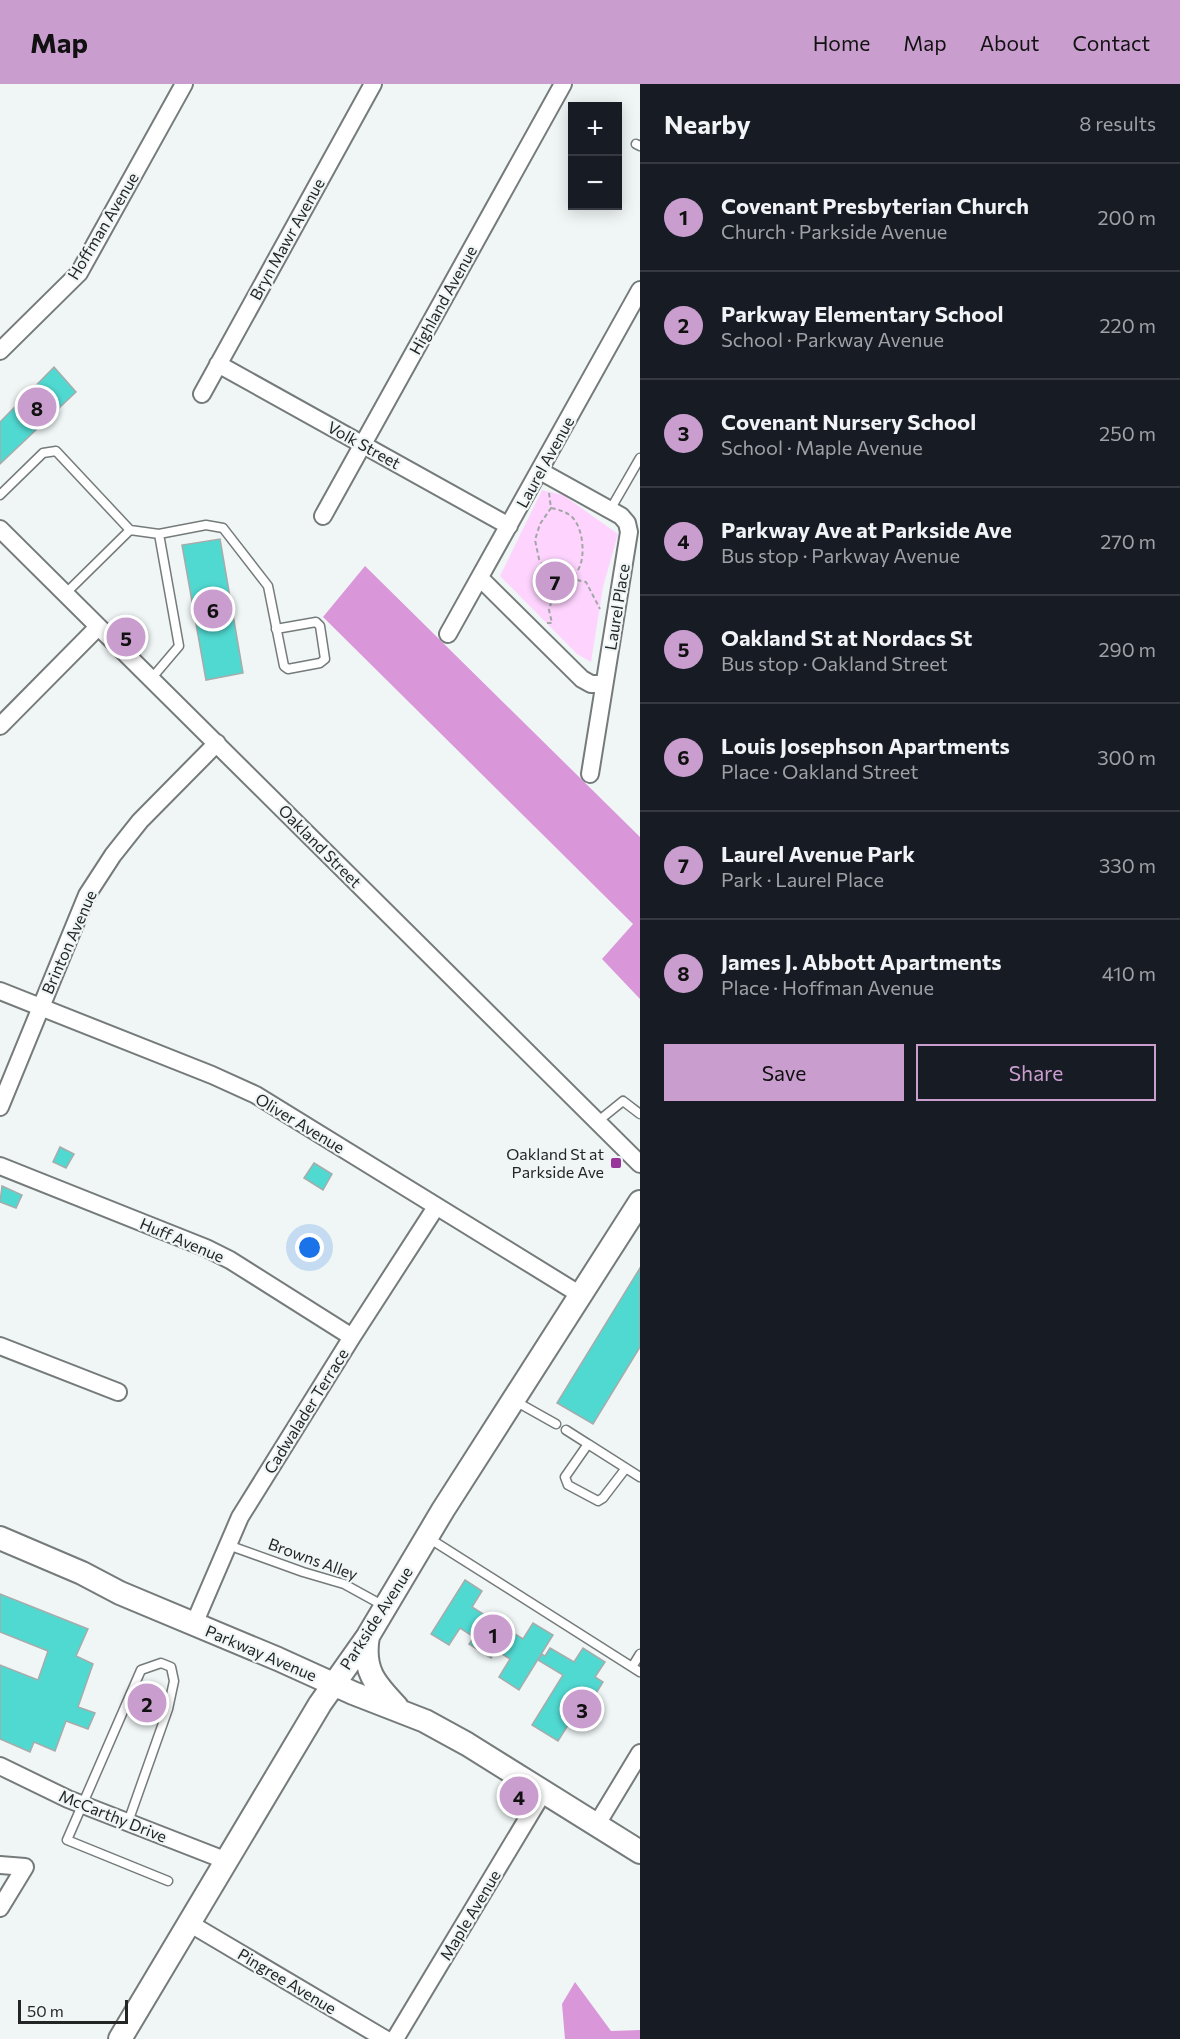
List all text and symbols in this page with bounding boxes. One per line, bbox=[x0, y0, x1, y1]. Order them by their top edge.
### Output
text: Map bbox=[30, 25, 88, 59]
text: Home bbox=[813, 30, 870, 55]
text: Map bbox=[903, 30, 947, 55]
text: About bbox=[980, 30, 1039, 55]
text: Contact bbox=[1072, 30, 1150, 55]
map controls bbox=[568, 102, 622, 210]
button: + bbox=[568, 102, 622, 156]
text: Nearby bbox=[664, 108, 751, 139]
text: 8 results bbox=[1079, 111, 1156, 135]
button: − bbox=[568, 156, 622, 210]
street label: Hoffman Avenue bbox=[63, 169, 142, 283]
street label: Bryn Mawr Avenue bbox=[245, 175, 328, 303]
text: Covenant Presbyterian Church bbox=[721, 192, 1029, 219]
text: 1 bbox=[679, 205, 688, 229]
text: 200 m bbox=[1098, 205, 1156, 229]
text: Church · Parkside Avenue bbox=[721, 219, 947, 243]
street label: Highland Avenue bbox=[405, 242, 480, 357]
text: Parkway Elementary School bbox=[721, 300, 1004, 327]
text: 2 bbox=[678, 313, 689, 337]
text: 220 m bbox=[1100, 313, 1156, 337]
text: School · Parkway Avenue bbox=[721, 327, 944, 351]
pin: 8 bbox=[18, 384, 57, 430]
text: Covenant Nursery School bbox=[721, 408, 976, 435]
street label: Laurel Avenue bbox=[512, 413, 577, 511]
street label: Volk Street bbox=[324, 417, 404, 473]
text: 3 bbox=[678, 421, 689, 445]
text: 250 m bbox=[1099, 421, 1156, 445]
text: School · Maple Avenue bbox=[721, 435, 923, 459]
text: Parkway Ave at Parkside Ave bbox=[721, 516, 1012, 543]
text: 4 bbox=[677, 529, 690, 553]
text: 270 m bbox=[1100, 529, 1156, 553]
text: Bus stop · Parkway Avenue bbox=[721, 543, 960, 567]
pin: 7 bbox=[536, 558, 574, 604]
street label: Laurel Place bbox=[600, 562, 633, 651]
pin: 6 bbox=[194, 586, 232, 632]
pin: 5 bbox=[106, 614, 146, 660]
text: Oakland St at Nordacs St bbox=[721, 624, 972, 651]
text: 5 bbox=[678, 637, 689, 661]
text: 290 m bbox=[1098, 637, 1156, 661]
text: Bus stop · Oakland Street bbox=[721, 651, 948, 675]
text: Louis Josephson Apartments bbox=[721, 732, 1010, 759]
text: 6 bbox=[677, 745, 690, 769]
text: 300 m bbox=[1097, 745, 1156, 769]
text: Place · Oakland Street bbox=[721, 759, 918, 783]
street label: Oakland Street bbox=[275, 800, 366, 891]
text: Laurel Avenue Park bbox=[721, 840, 915, 867]
text: 7 bbox=[678, 853, 689, 877]
text: 330 m bbox=[1099, 853, 1156, 877]
text: Park · Laurel Place bbox=[721, 867, 884, 891]
street label: Brinton Avenue bbox=[37, 887, 100, 997]
text: James J. Abbott Apartments bbox=[721, 948, 1001, 975]
text: 8 bbox=[677, 961, 690, 985]
text: 410 m bbox=[1102, 961, 1156, 985]
text: Place · Hoffman Avenue bbox=[721, 975, 934, 999]
button: Save bbox=[664, 1044, 904, 1101]
button: Share bbox=[916, 1044, 1156, 1101]
street label: Oliver Avenue bbox=[252, 1089, 348, 1157]
place label: Oakland St at Parkside Ave bbox=[506, 1144, 604, 1181]
marker: Oakland St at Parkside Ave bbox=[609, 1156, 623, 1170]
street label: Huff Avenue bbox=[137, 1213, 227, 1266]
your location bbox=[295, 1233, 324, 1262]
street label: Cadwalader Terrace bbox=[259, 1345, 352, 1477]
street label: Browns Alley bbox=[266, 1534, 360, 1583]
street label: Parkside Avenue bbox=[335, 1563, 416, 1673]
pin: 1 bbox=[474, 1612, 512, 1656]
street label: Parkway Avenue bbox=[203, 1621, 320, 1685]
pin: 2 bbox=[128, 1680, 166, 1726]
pin: 3 bbox=[562, 1686, 602, 1732]
pin: 4 bbox=[500, 1774, 538, 1818]
street label: McCarthy Drive bbox=[57, 1785, 170, 1846]
street label: Maple Avenue bbox=[435, 1866, 504, 1963]
street label: Pingree Avenue bbox=[235, 1944, 340, 2017]
scale bar bbox=[18, 1997, 128, 2024]
text: 50 m bbox=[27, 2001, 64, 2020]

